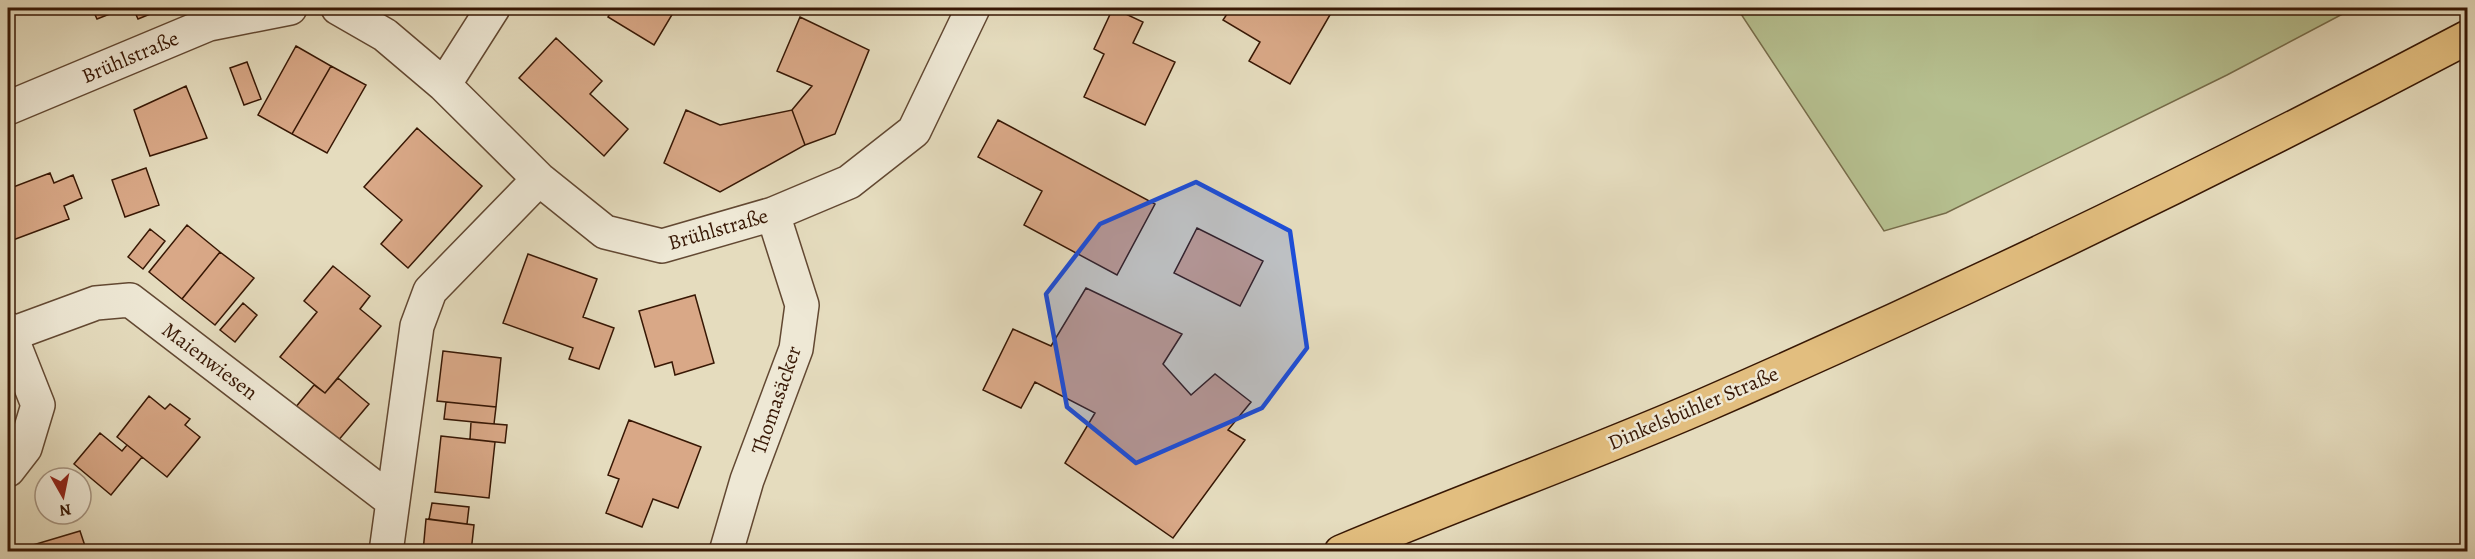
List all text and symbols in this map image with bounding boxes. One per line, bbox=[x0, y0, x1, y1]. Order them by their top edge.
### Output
street label: Brühlstraße bbox=[77, 24, 183, 90]
street label: Brühlstraße bbox=[665, 201, 771, 257]
street label: Maienwiesen bbox=[156, 316, 264, 406]
street label: Thomasäcker bbox=[744, 342, 808, 458]
street label: Dinkelsbühler Straße bbox=[1603, 359, 1783, 457]
north arrow bbox=[33, 466, 93, 526]
text: N bbox=[57, 498, 73, 522]

